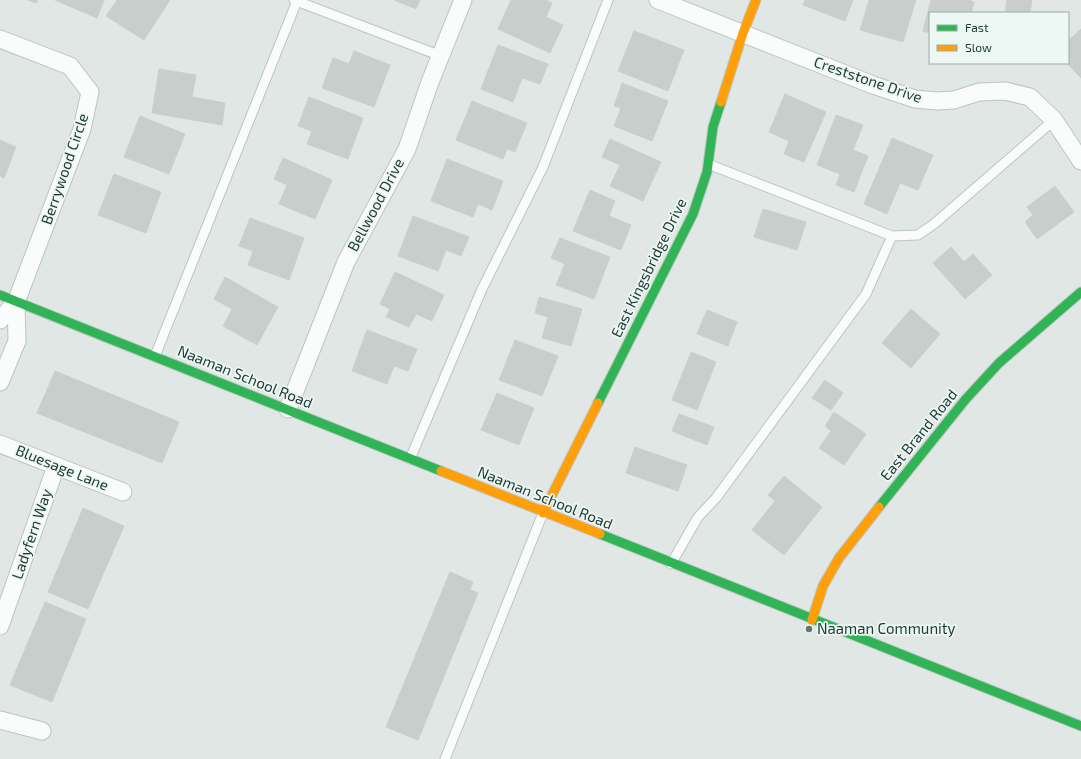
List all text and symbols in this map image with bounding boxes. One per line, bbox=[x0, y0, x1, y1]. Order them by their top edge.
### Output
legend bbox=[929, 12, 1069, 64]
text: Fast bbox=[965, 20, 989, 34]
text: Slow bbox=[965, 40, 992, 54]
street label: Creststone Drive bbox=[812, 52, 925, 106]
street label: Berrywood Circle bbox=[37, 111, 92, 227]
street label: Bellwood Drive bbox=[343, 155, 407, 254]
street label: East Kingsbridge Drive bbox=[607, 195, 690, 340]
street label: Naaman School Road bbox=[175, 341, 315, 411]
street label: East Brand Road bbox=[876, 385, 960, 484]
street label: Bluesage Lane bbox=[13, 440, 111, 494]
street label: Naaman School Road bbox=[475, 462, 615, 532]
street label: Ladyfern Way bbox=[7, 486, 55, 581]
place label: Naaman Community bbox=[817, 619, 956, 637]
marker: Naaman Community bbox=[804, 624, 814, 634]

